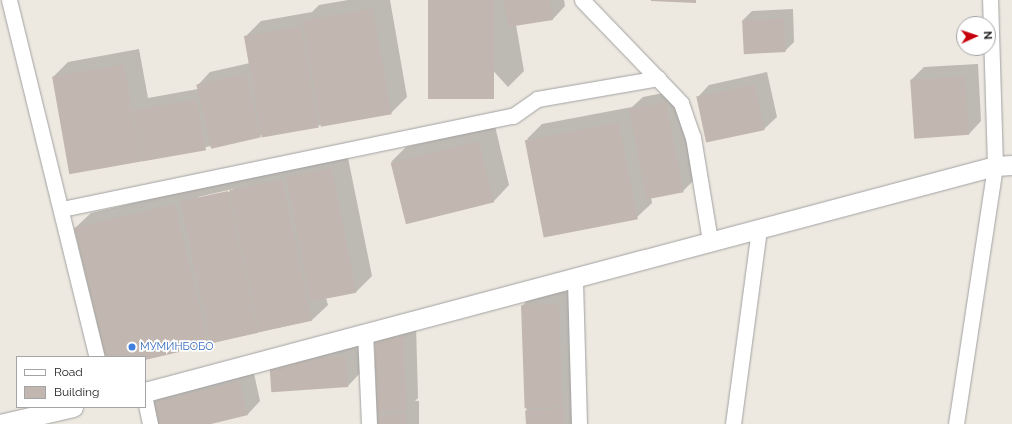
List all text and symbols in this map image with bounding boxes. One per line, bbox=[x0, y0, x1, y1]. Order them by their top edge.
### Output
north arrow bbox=[956, 16, 996, 56]
text: N bbox=[981, 31, 994, 40]
place label: МУМИНБОБО bbox=[140, 340, 213, 354]
marker: МУМИНБОБО bbox=[127, 342, 137, 352]
legend bbox=[16, 356, 146, 408]
text: Road bbox=[54, 365, 83, 379]
text: Building bbox=[54, 385, 100, 399]

